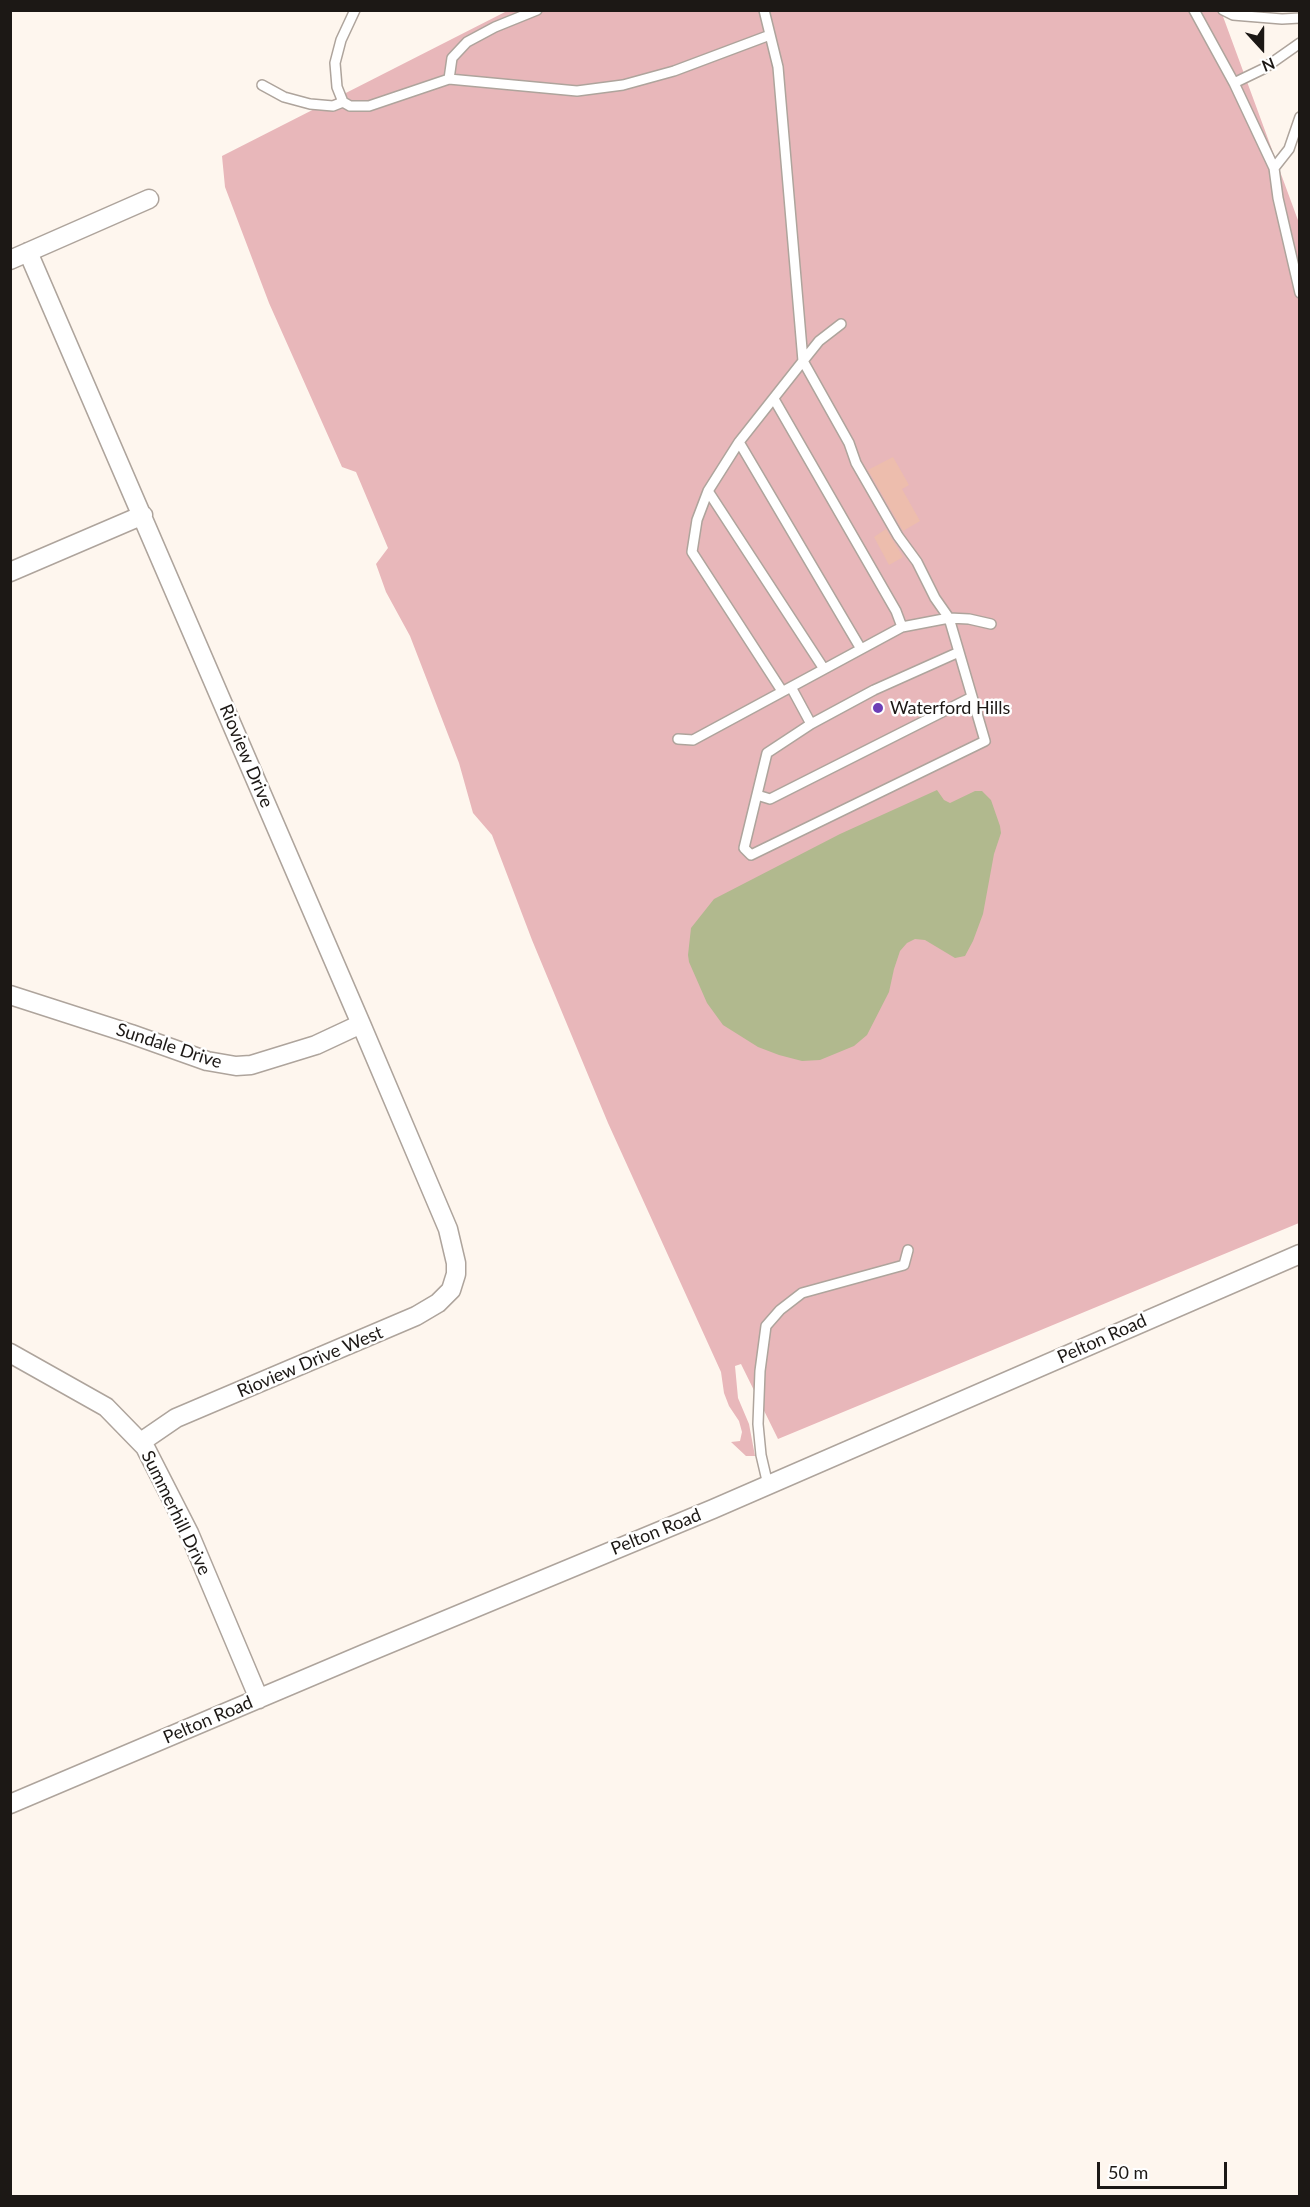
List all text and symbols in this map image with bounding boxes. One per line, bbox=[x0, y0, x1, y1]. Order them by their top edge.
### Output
north arrow bbox=[1232, 18, 1292, 78]
text: N bbox=[1259, 54, 1278, 76]
place label: Waterford Hills bbox=[890, 697, 1010, 719]
street label: Rioview Drive bbox=[215, 701, 277, 811]
marker: Waterford Hills bbox=[871, 701, 885, 715]
street label: Sundale Drive bbox=[113, 1019, 225, 1073]
street label: Pelton Road bbox=[1054, 1310, 1150, 1368]
street label: Rioview Drive West bbox=[234, 1322, 386, 1402]
street label: Summerhill Drive bbox=[137, 1447, 215, 1579]
street label: Pelton Road bbox=[608, 1504, 704, 1560]
street label: Pelton Road bbox=[160, 1691, 256, 1749]
scale bar bbox=[1100, 2150, 1230, 2188]
text: 50 m bbox=[1108, 2161, 1148, 2183]

